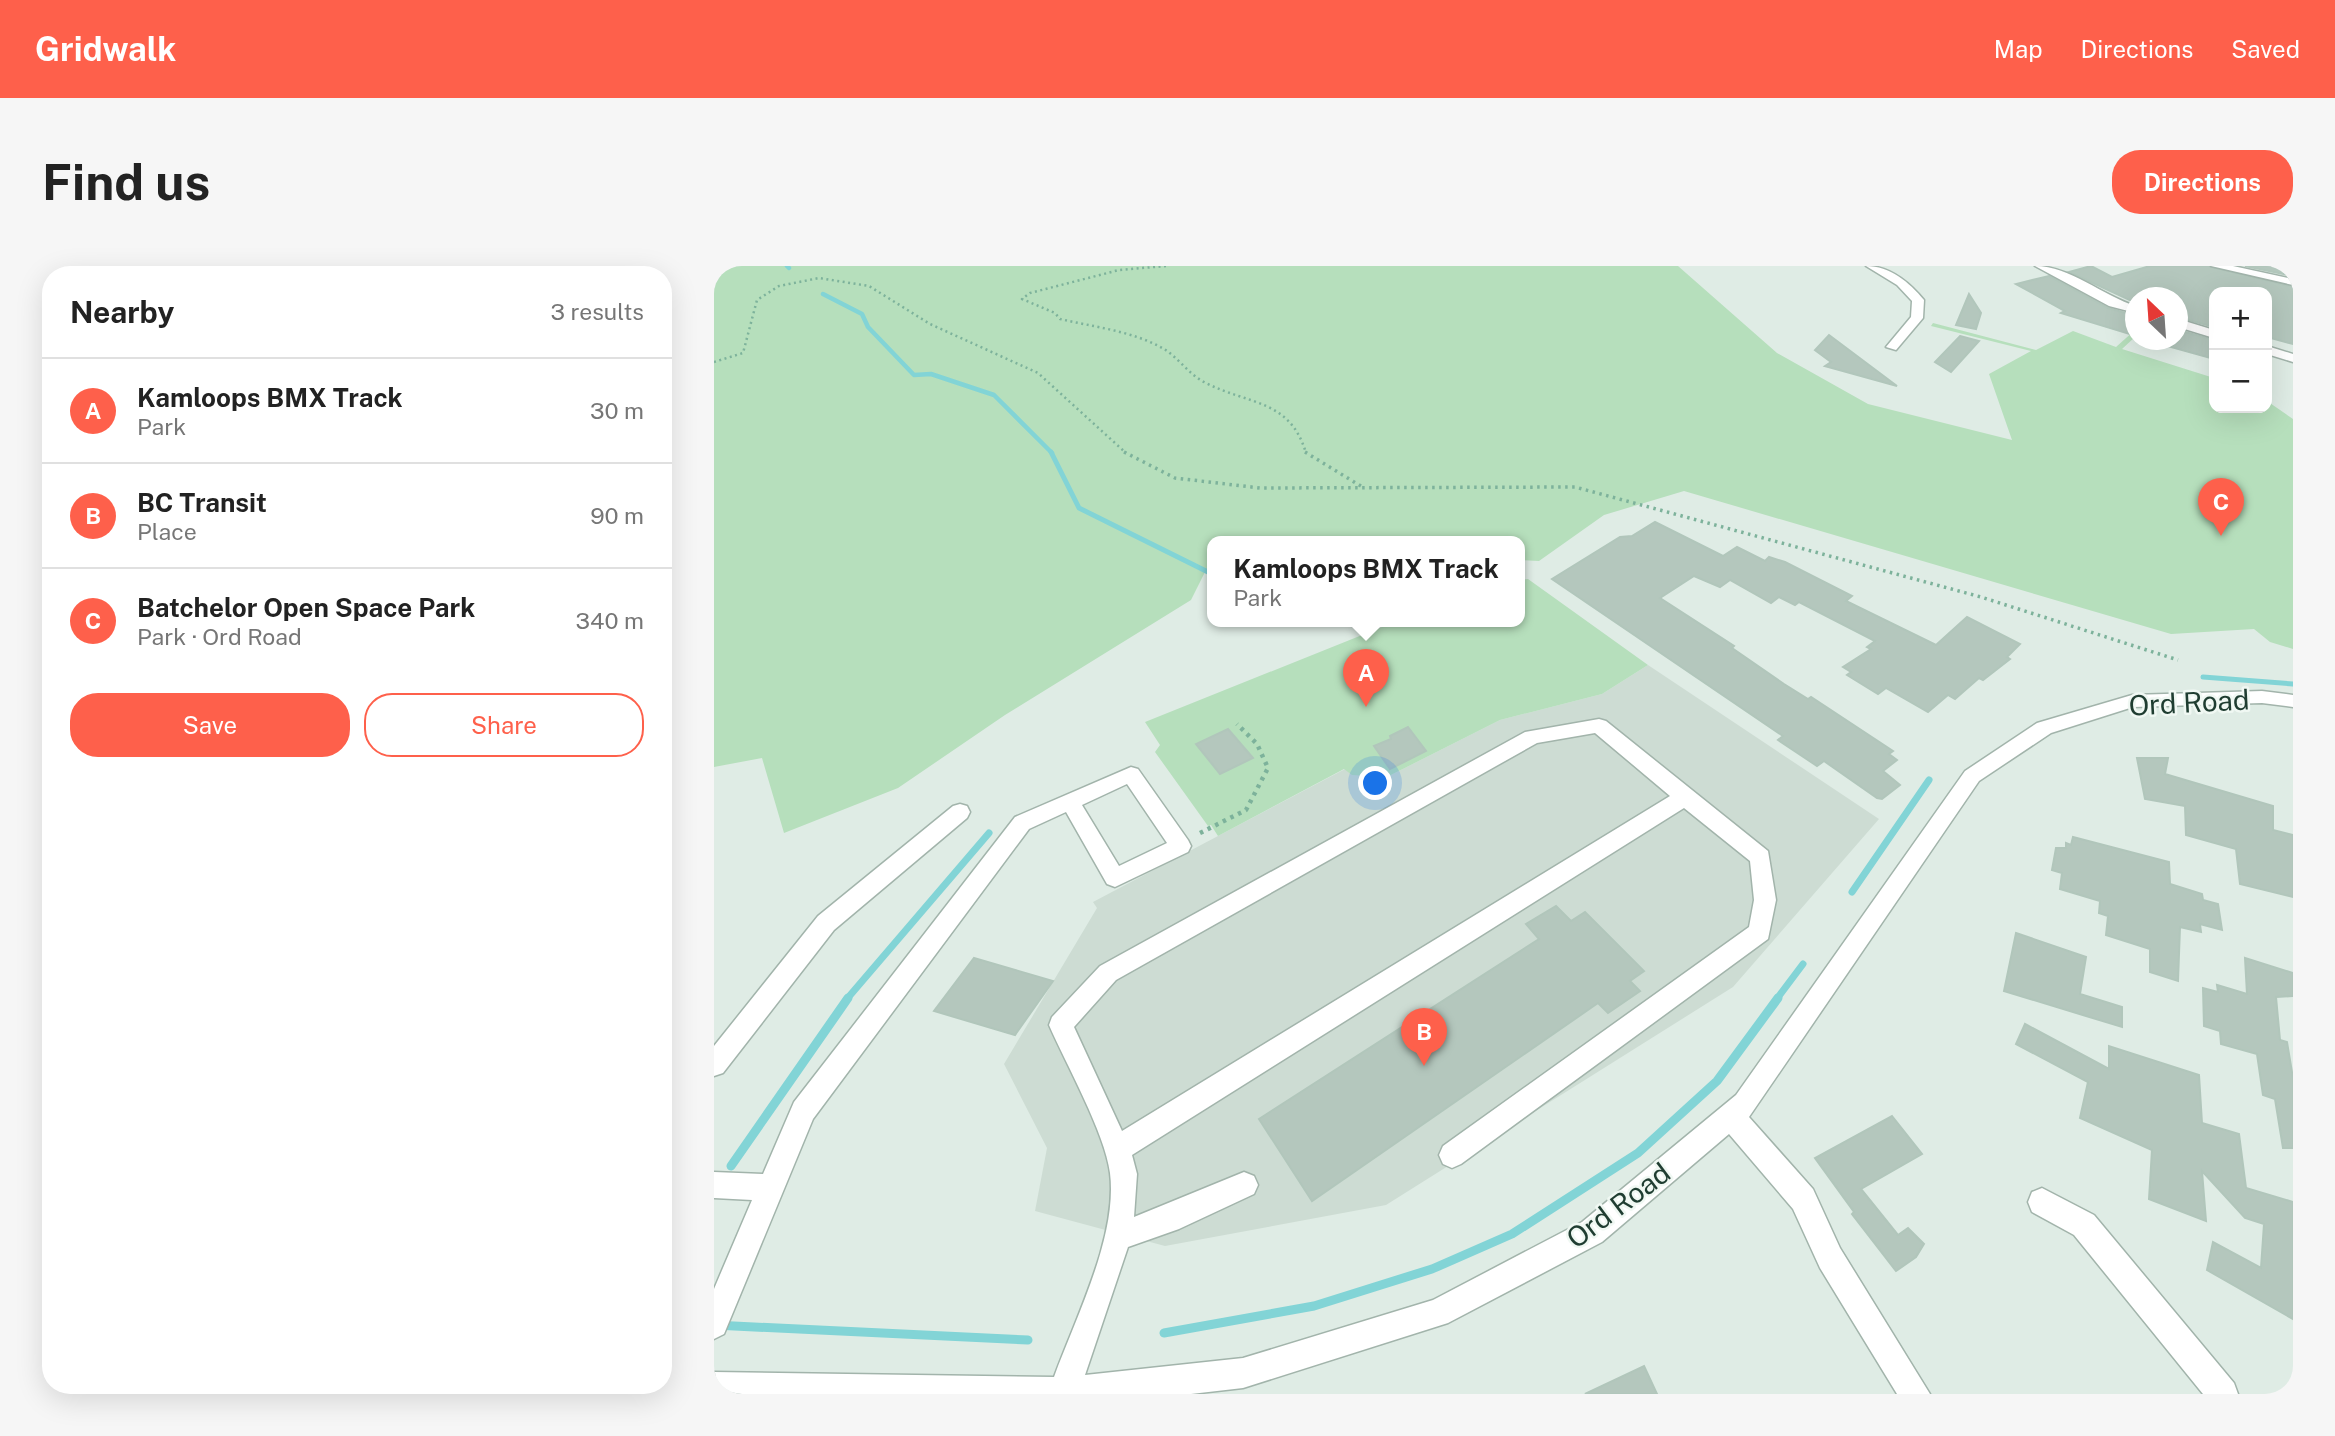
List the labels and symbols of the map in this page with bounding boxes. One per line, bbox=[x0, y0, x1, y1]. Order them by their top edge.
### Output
north arrow bbox=[2125, 287, 2188, 350]
pin: C bbox=[2198, 478, 2244, 536]
pin: A bbox=[1343, 649, 1389, 707]
street label: Ord Road bbox=[2128, 682, 2250, 722]
your location bbox=[1358, 766, 1392, 800]
pin: B bbox=[1401, 1008, 1447, 1066]
street label: Ord Road bbox=[1560, 1155, 1676, 1255]

